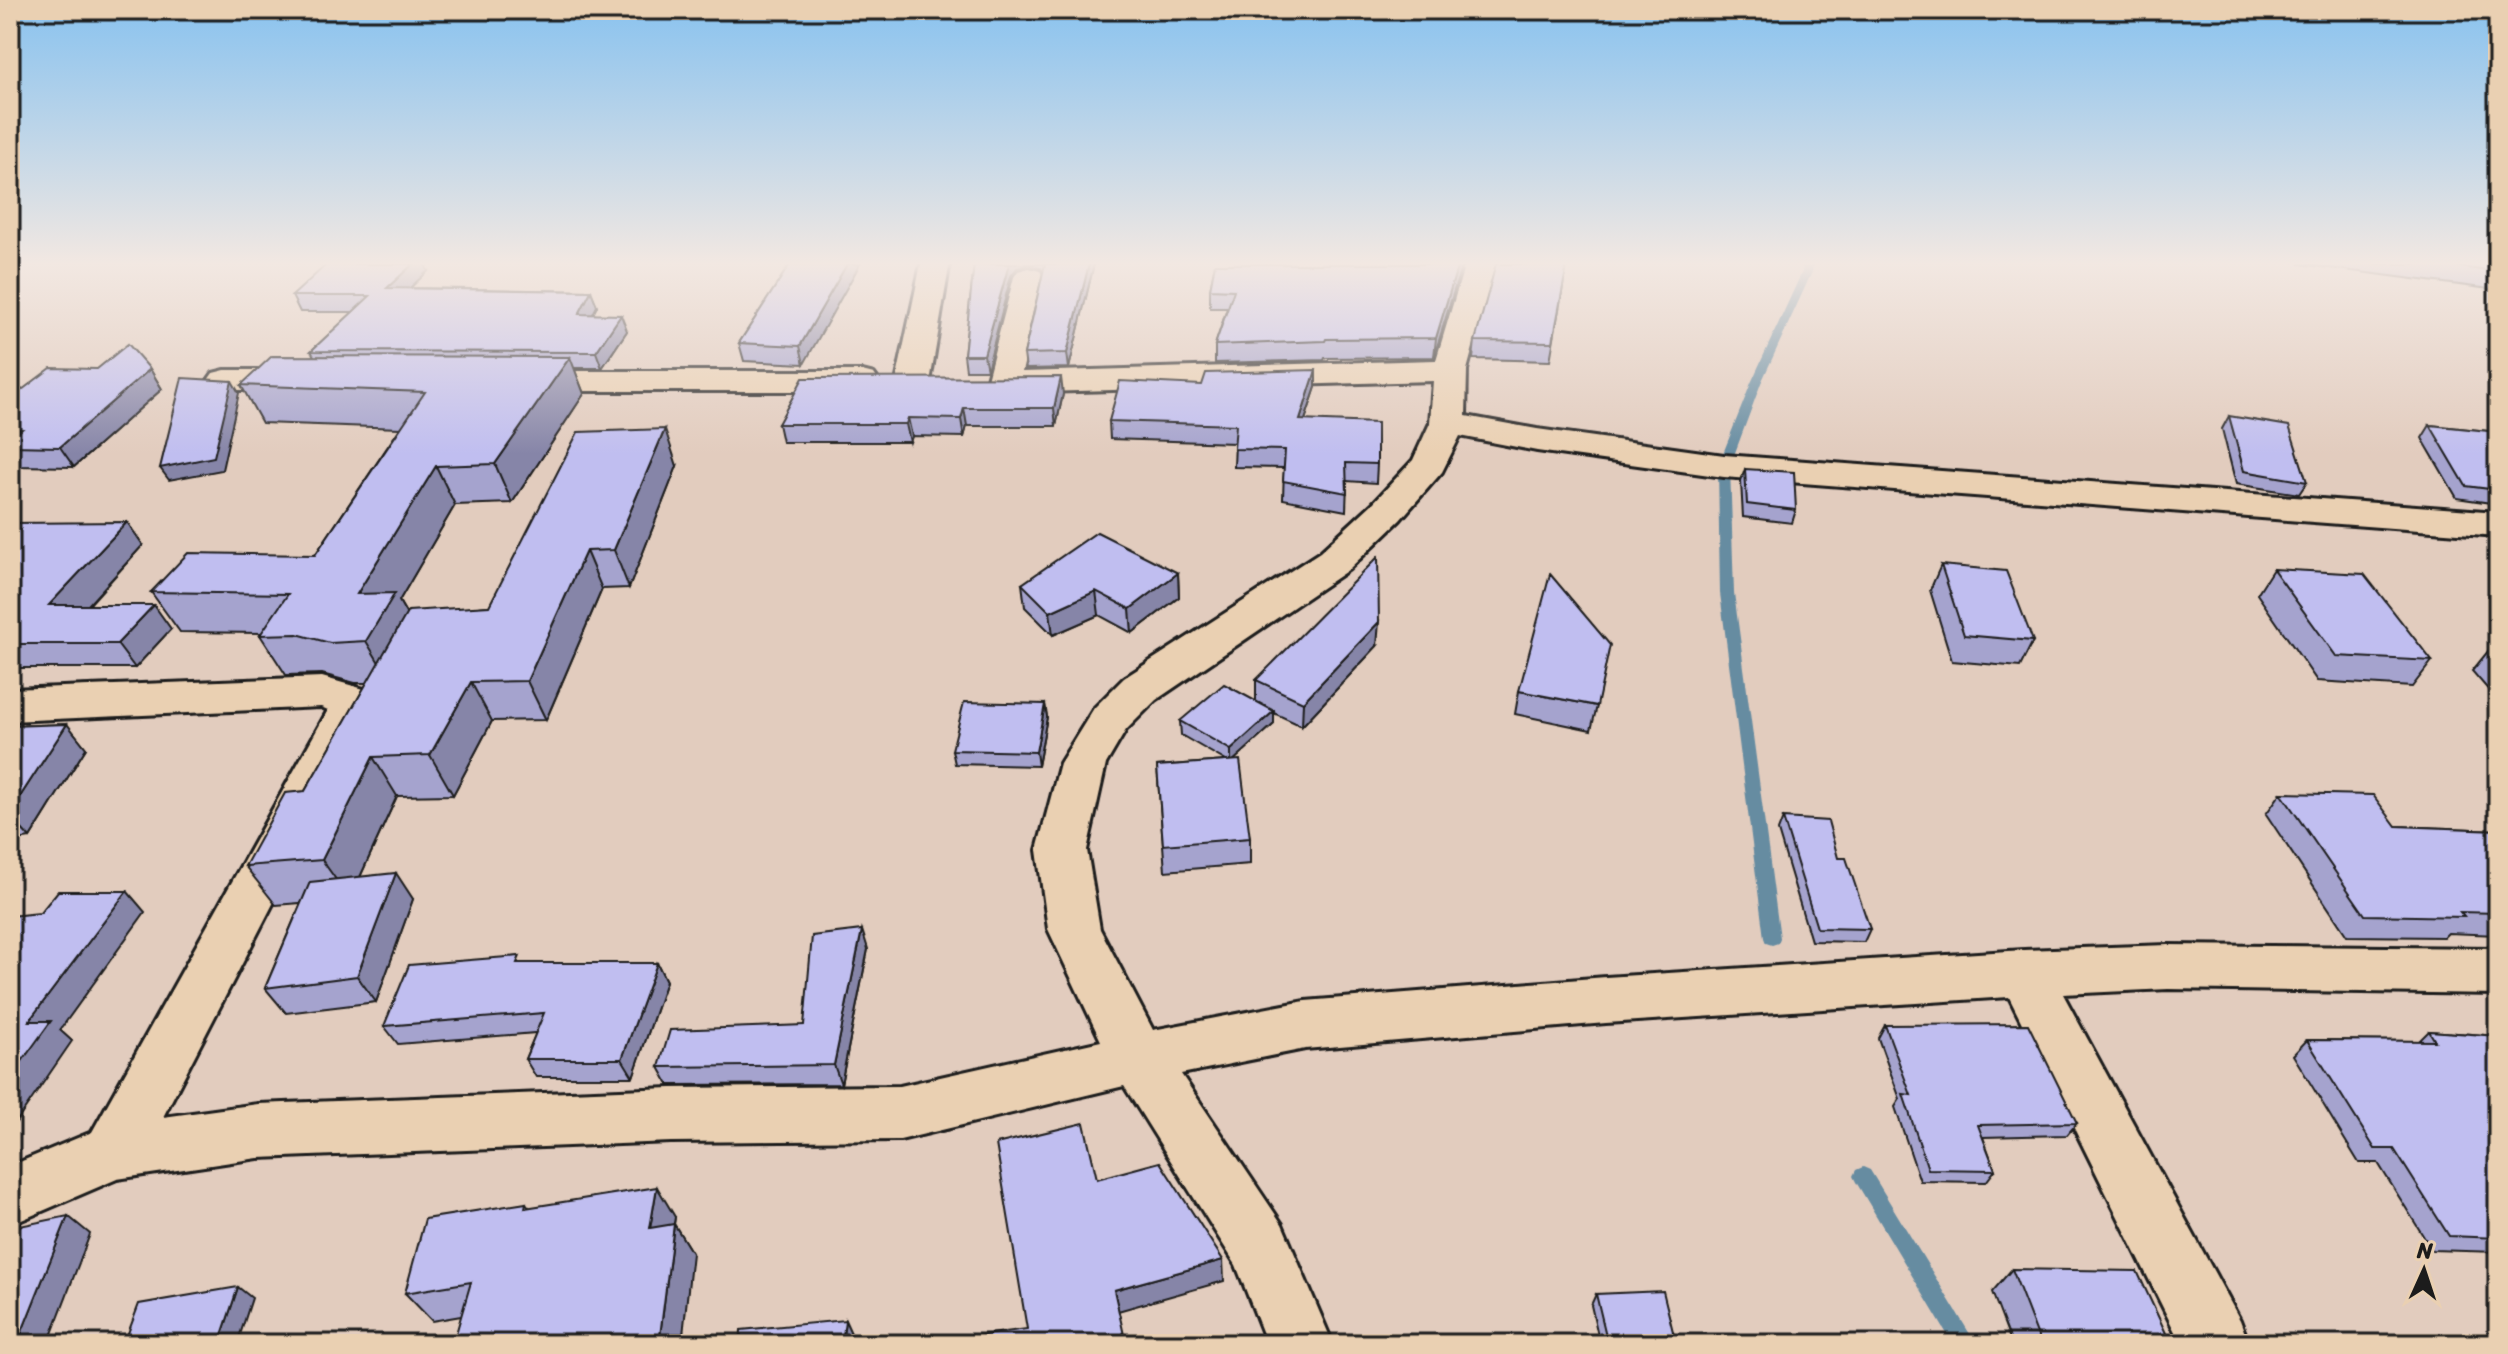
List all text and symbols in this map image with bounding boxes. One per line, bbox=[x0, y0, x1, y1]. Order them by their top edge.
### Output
north arrow bbox=[2384, 1230, 2464, 1310]
text: N bbox=[2415, 1231, 2434, 1270]

